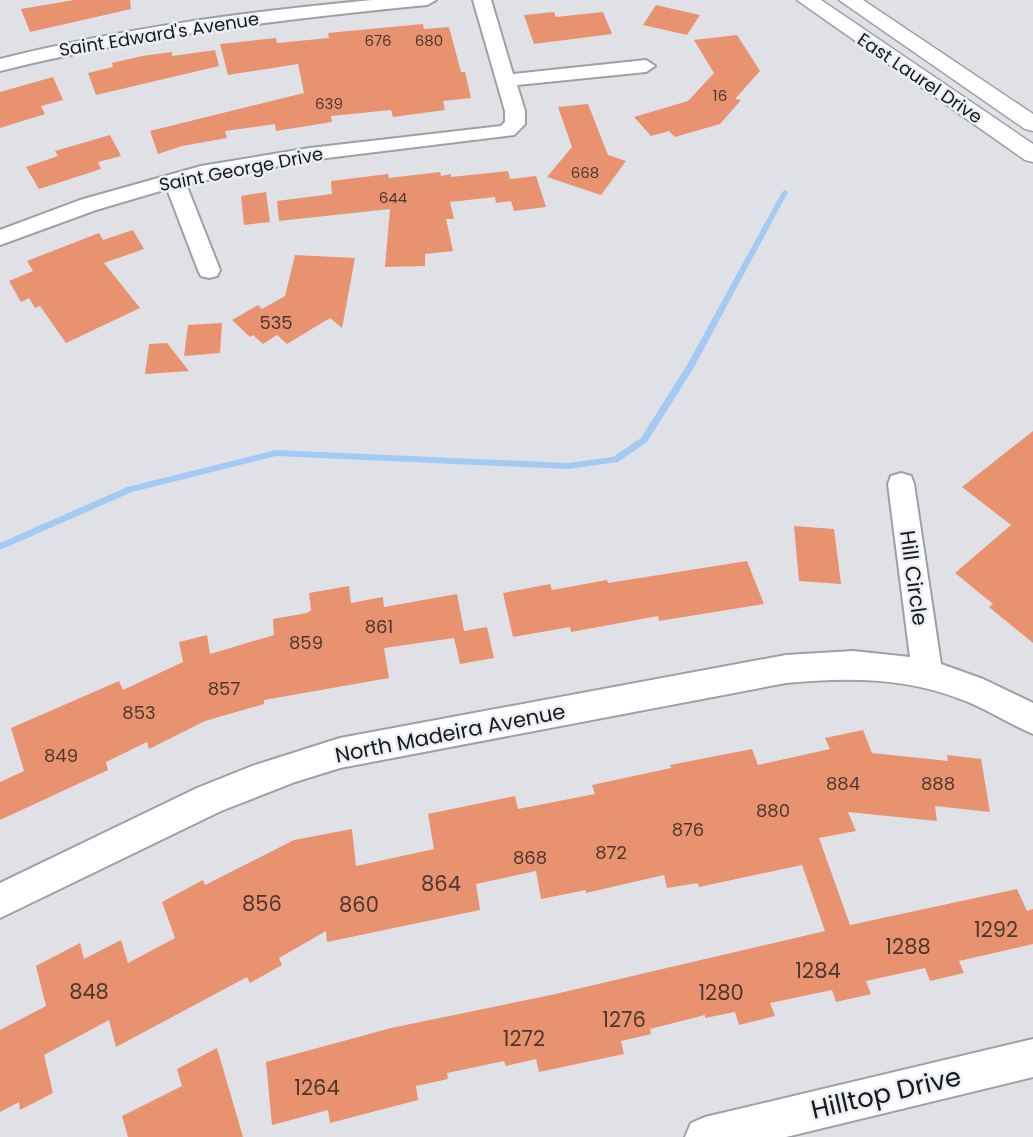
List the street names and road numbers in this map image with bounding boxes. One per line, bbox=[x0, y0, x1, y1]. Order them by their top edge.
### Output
street label: Saint Edward's Avenue bbox=[57, 6, 261, 62]
street label: East Laurel Drive bbox=[853, 27, 987, 129]
street label: Saint George Drive bbox=[157, 141, 325, 197]
street label: Hill Circle bbox=[893, 529, 935, 627]
street label: North Madeira Avenue bbox=[332, 696, 568, 770]
street label: Hilltop Drive bbox=[807, 1058, 965, 1128]

